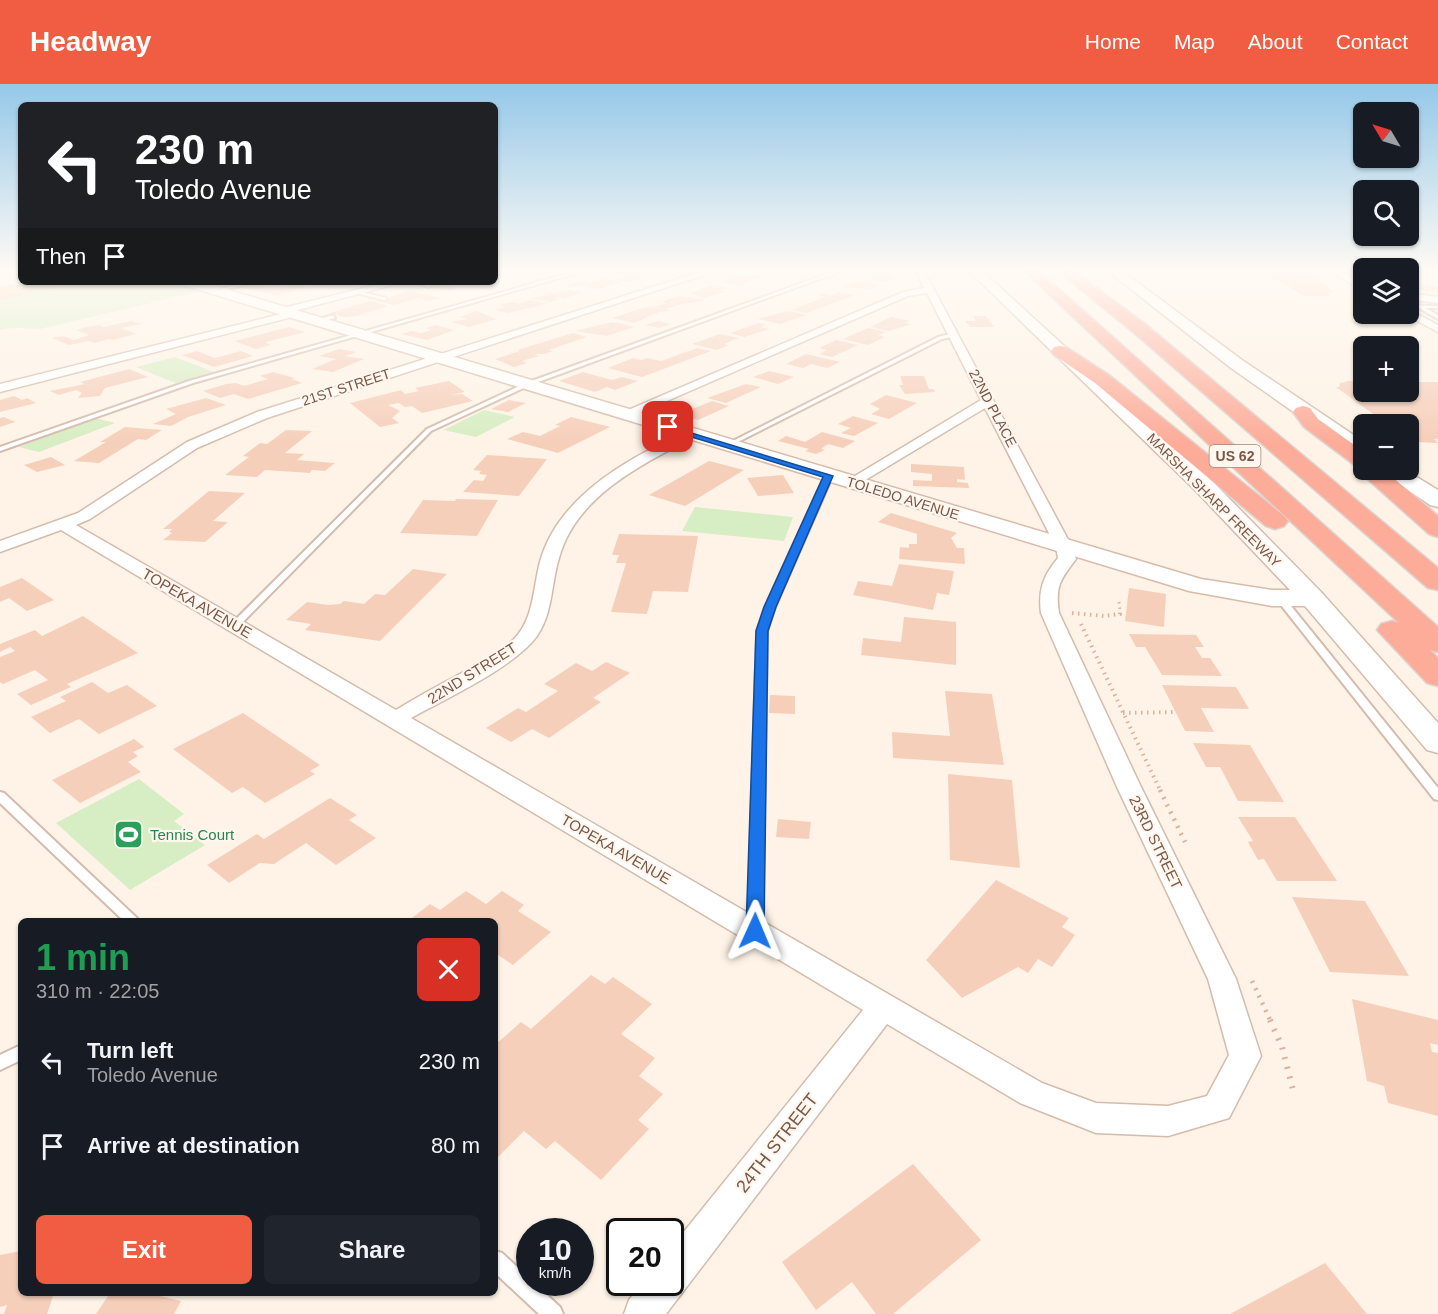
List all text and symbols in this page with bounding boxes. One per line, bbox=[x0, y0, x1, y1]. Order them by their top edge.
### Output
text: Headway bbox=[30, 26, 151, 57]
text: Home bbox=[1085, 30, 1141, 53]
text: Map bbox=[1174, 30, 1215, 53]
text: About bbox=[1248, 30, 1303, 53]
text: Contact bbox=[1336, 30, 1408, 53]
north arrow bbox=[1353, 102, 1419, 168]
map controls bbox=[1353, 102, 1419, 480]
icon: left bbox=[36, 126, 114, 204]
text: 230 m bbox=[135, 126, 254, 173]
text: Toledo Avenue bbox=[135, 175, 312, 205]
button: search bbox=[1353, 180, 1419, 246]
icon: arrive bbox=[98, 240, 131, 273]
text: Then bbox=[36, 244, 86, 269]
button: layers bbox=[1353, 258, 1419, 324]
button: + bbox=[1353, 336, 1419, 402]
street label: 21ST STREET bbox=[300, 365, 393, 409]
street label: 22ND PLACE bbox=[966, 366, 1020, 450]
pin bbox=[642, 401, 693, 452]
icon: arrive bbox=[651, 410, 684, 443]
button: − bbox=[1353, 414, 1419, 480]
street label: MARSHA SHARP FREEWAY bbox=[1144, 430, 1285, 571]
road number: US 62 bbox=[1210, 445, 1260, 467]
street label: TOLEDO AVENUE bbox=[845, 473, 961, 523]
street label: TOPEKA AVENUE bbox=[139, 565, 255, 641]
street label: 22ND STREET bbox=[424, 639, 520, 707]
street label: 23RD STREET bbox=[1126, 793, 1186, 891]
street label: TOPEKA AVENUE bbox=[558, 811, 674, 887]
sports icon: Tennis Court bbox=[113, 818, 145, 850]
place label: Tennis Court bbox=[150, 826, 235, 843]
position arrow bbox=[723, 899, 787, 963]
text: 1 min bbox=[36, 937, 130, 978]
button: close bbox=[417, 938, 480, 1001]
text: 310 m · 22:05 bbox=[36, 980, 159, 1002]
text: Turn left bbox=[87, 1038, 173, 1063]
icon: left bbox=[36, 1046, 69, 1079]
text: 230 m bbox=[419, 1049, 480, 1074]
text: Toledo Avenue bbox=[87, 1064, 218, 1086]
street label: 24TH STREET bbox=[732, 1090, 822, 1196]
icon: arrive bbox=[36, 1130, 69, 1163]
text: Arrive at destination bbox=[87, 1133, 300, 1158]
text: 80 m bbox=[431, 1133, 480, 1158]
button: Exit bbox=[36, 1215, 252, 1284]
button: Share bbox=[264, 1215, 480, 1284]
speed limit sign: 20 bbox=[606, 1218, 684, 1296]
text: 10 bbox=[538, 1233, 572, 1266]
text: km/h bbox=[539, 1264, 571, 1281]

